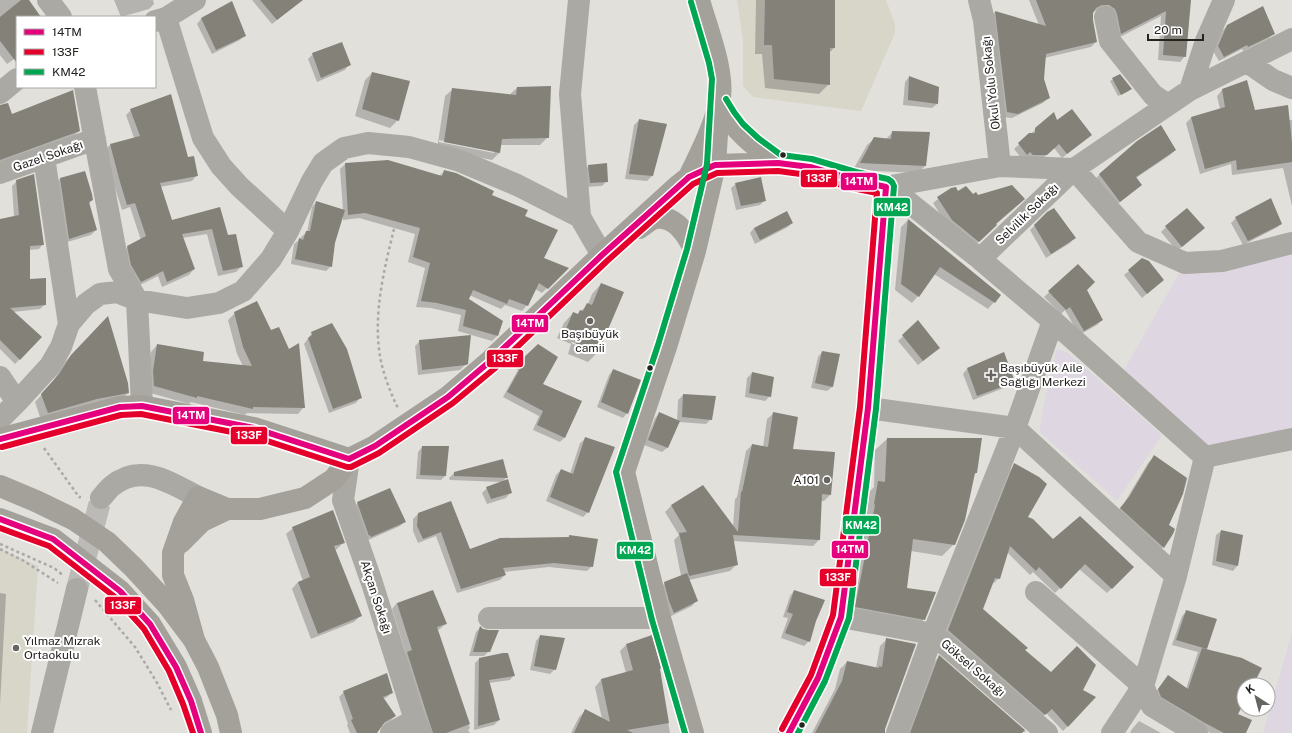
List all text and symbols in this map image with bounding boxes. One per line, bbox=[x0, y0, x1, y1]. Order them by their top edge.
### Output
legend bbox=[16, 16, 156, 88]
scale bar bbox=[1148, 16, 1203, 42]
text: 20 m bbox=[1154, 23, 1182, 37]
text: 14TM bbox=[52, 25, 82, 39]
street label: Okul Yolu Sokağı bbox=[979, 36, 1003, 130]
text: 133F bbox=[52, 45, 79, 59]
text: KM42 bbox=[52, 65, 86, 79]
street label: Gazel Sokağı bbox=[11, 138, 85, 174]
unlabelled marker bbox=[778, 150, 788, 160]
line badge: 133F bbox=[800, 169, 838, 188]
text: 133F bbox=[806, 172, 832, 184]
line badge: 14TM bbox=[840, 172, 878, 191]
text: 14TM bbox=[845, 175, 873, 187]
street label: Selvilik Sokağı bbox=[993, 180, 1061, 248]
line badge: KM42 bbox=[873, 197, 911, 217]
text: KM42 bbox=[876, 201, 908, 213]
line badge: 14TM bbox=[511, 314, 549, 333]
marker: Başıbüyük camii bbox=[585, 316, 595, 326]
text: 14TM bbox=[516, 317, 544, 329]
place label: Başıbüyük camii bbox=[561, 327, 619, 355]
line badge: 133F bbox=[486, 349, 524, 368]
text: 133F bbox=[492, 352, 518, 364]
place label: Başıbüyük Aile Sağlığı Merkezi bbox=[1000, 361, 1086, 389]
unlabelled marker bbox=[645, 363, 655, 373]
marker: Başıbüyük Aile Sağlığı Merkezi bbox=[985, 369, 997, 381]
line badge: 14TM bbox=[172, 406, 210, 425]
text: 14TM bbox=[177, 409, 205, 421]
line badge: 133F bbox=[230, 426, 268, 445]
text: 133F bbox=[236, 429, 262, 441]
place label: A101 bbox=[793, 473, 819, 487]
marker: A101 bbox=[822, 475, 832, 485]
line badge: KM42 bbox=[842, 515, 880, 535]
text: KM42 bbox=[845, 519, 877, 531]
line badge: 14TM bbox=[831, 540, 869, 559]
line badge: KM42 bbox=[616, 541, 654, 560]
text: 14TM bbox=[836, 543, 864, 555]
text: KM42 bbox=[619, 544, 651, 556]
street label: Akçan Sokağı bbox=[358, 559, 394, 635]
line badge: 133F bbox=[819, 568, 857, 587]
text: 133F bbox=[825, 571, 851, 583]
line badge: 133F bbox=[104, 596, 142, 615]
text: 133F bbox=[110, 599, 136, 611]
place label: Yılmaz Mızrak Ortaokulu bbox=[24, 634, 101, 662]
street label: Göksel Sokağı bbox=[938, 636, 1008, 700]
marker: Yılmaz Mızrak Ortaokulu bbox=[11, 643, 21, 653]
north arrow bbox=[1236, 677, 1276, 717]
text: K bbox=[1243, 682, 1257, 696]
unlabelled marker bbox=[797, 720, 807, 730]

